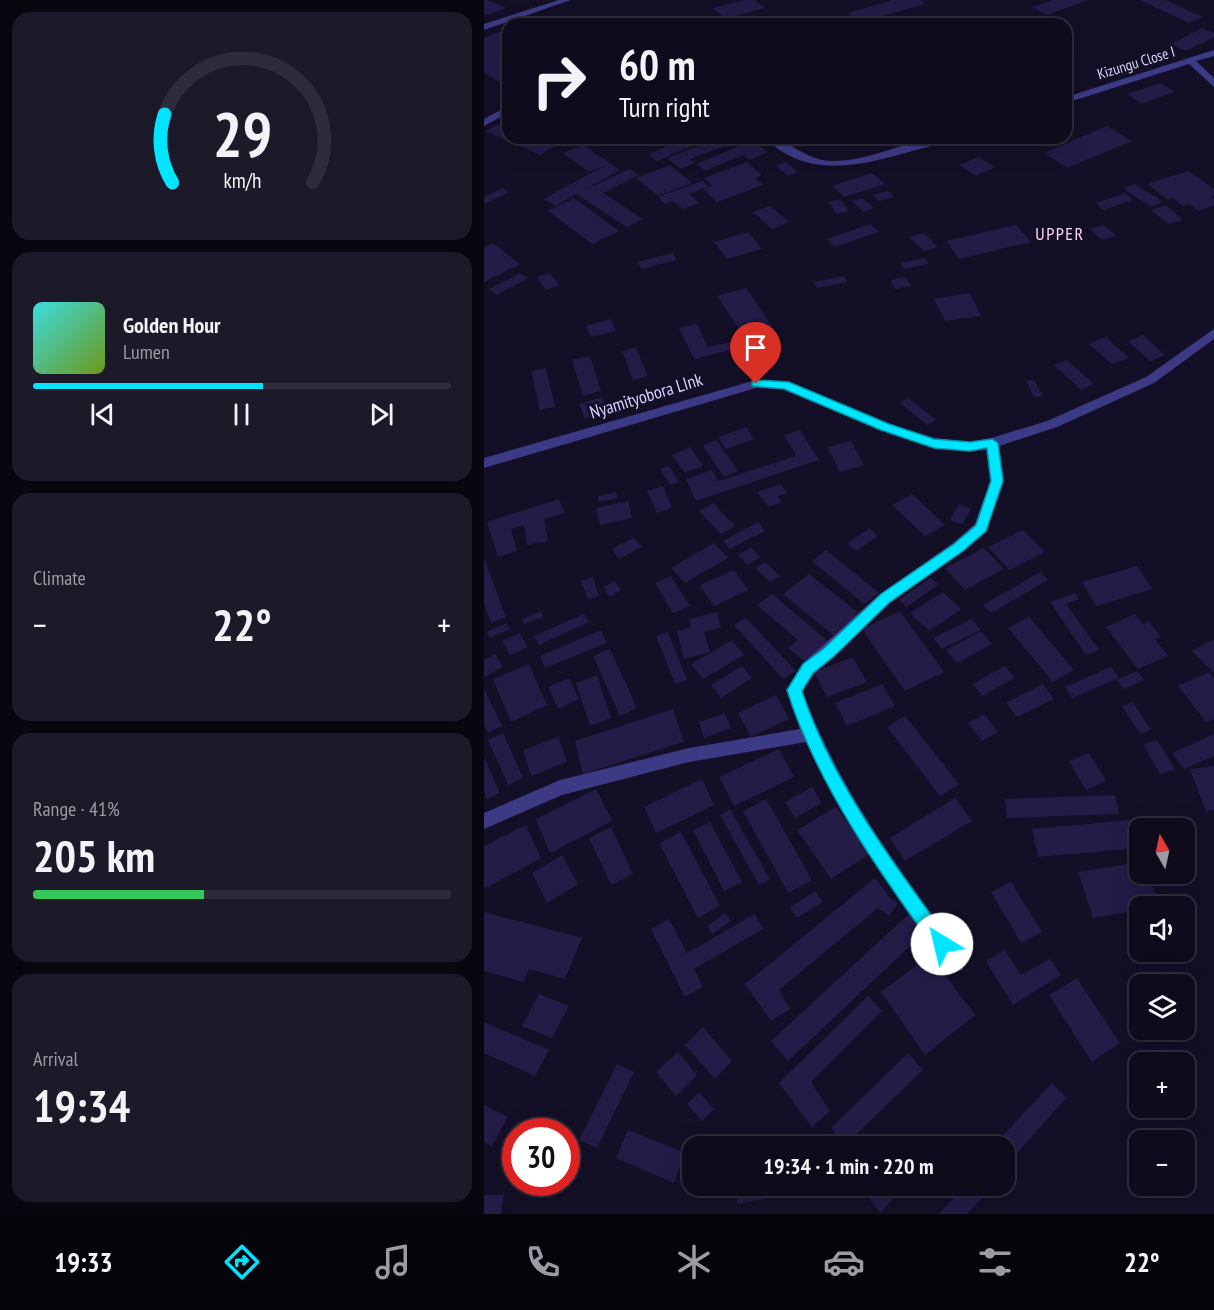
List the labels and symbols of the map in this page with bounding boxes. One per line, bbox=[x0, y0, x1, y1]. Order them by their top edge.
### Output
street label: Kizungu Close I bbox=[1095, 42, 1177, 83]
district label: UPPER bbox=[1035, 222, 1085, 245]
pin bbox=[730, 322, 781, 384]
street label: Nyamityobora LInk bbox=[587, 367, 705, 424]
north arrow bbox=[1129, 818, 1195, 884]
position arrow bbox=[910, 912, 974, 976]
speed limit sign: 30 bbox=[502, 1118, 580, 1196]

